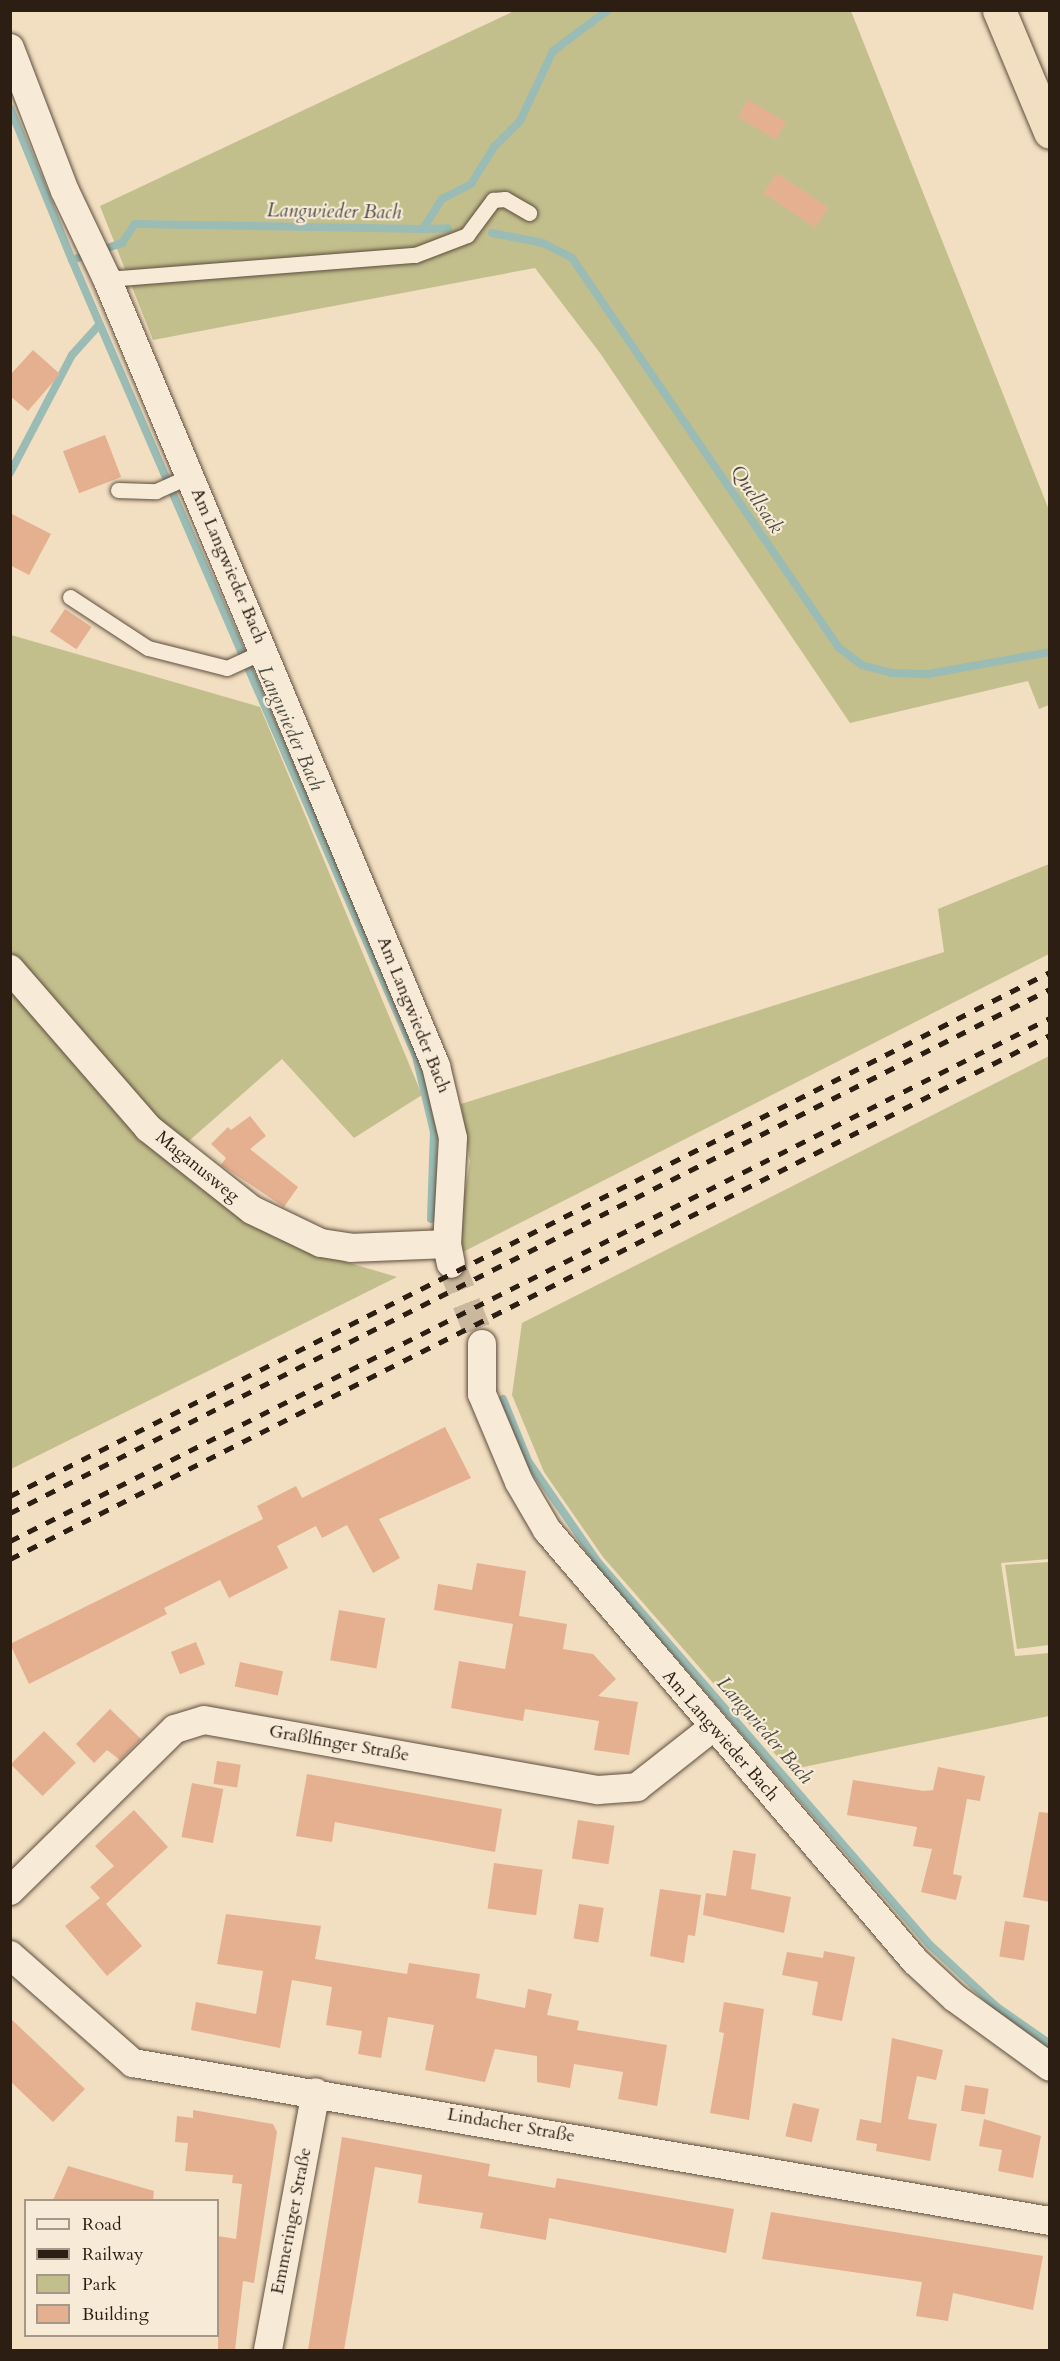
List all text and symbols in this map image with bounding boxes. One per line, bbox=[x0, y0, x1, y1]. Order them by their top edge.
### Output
water label: Langwieder Bach bbox=[267, 198, 401, 224]
water label: Quellsack bbox=[725, 460, 789, 538]
street label: Am Langwieder Bach bbox=[185, 485, 271, 647]
water label: Langwieder Bach bbox=[253, 662, 329, 794]
street label: Am Langwieder Bach bbox=[372, 934, 454, 1096]
street label: Maganusweg bbox=[151, 1127, 243, 1207]
street label: Am Langwieder Bach bbox=[657, 1666, 783, 1806]
water label: Langwieder Bach bbox=[712, 1671, 818, 1789]
street label: Graßlfinger Straße bbox=[267, 1721, 411, 1767]
street label: Lindacher Straße bbox=[446, 2104, 576, 2148]
street label: Emmeringer Straße bbox=[267, 2146, 317, 2296]
legend bbox=[24, 2199, 219, 2337]
text: Road bbox=[82, 2212, 122, 2237]
text: Railway bbox=[82, 2242, 144, 2267]
text: Park bbox=[82, 2272, 117, 2297]
text: Building bbox=[82, 2302, 149, 2327]

